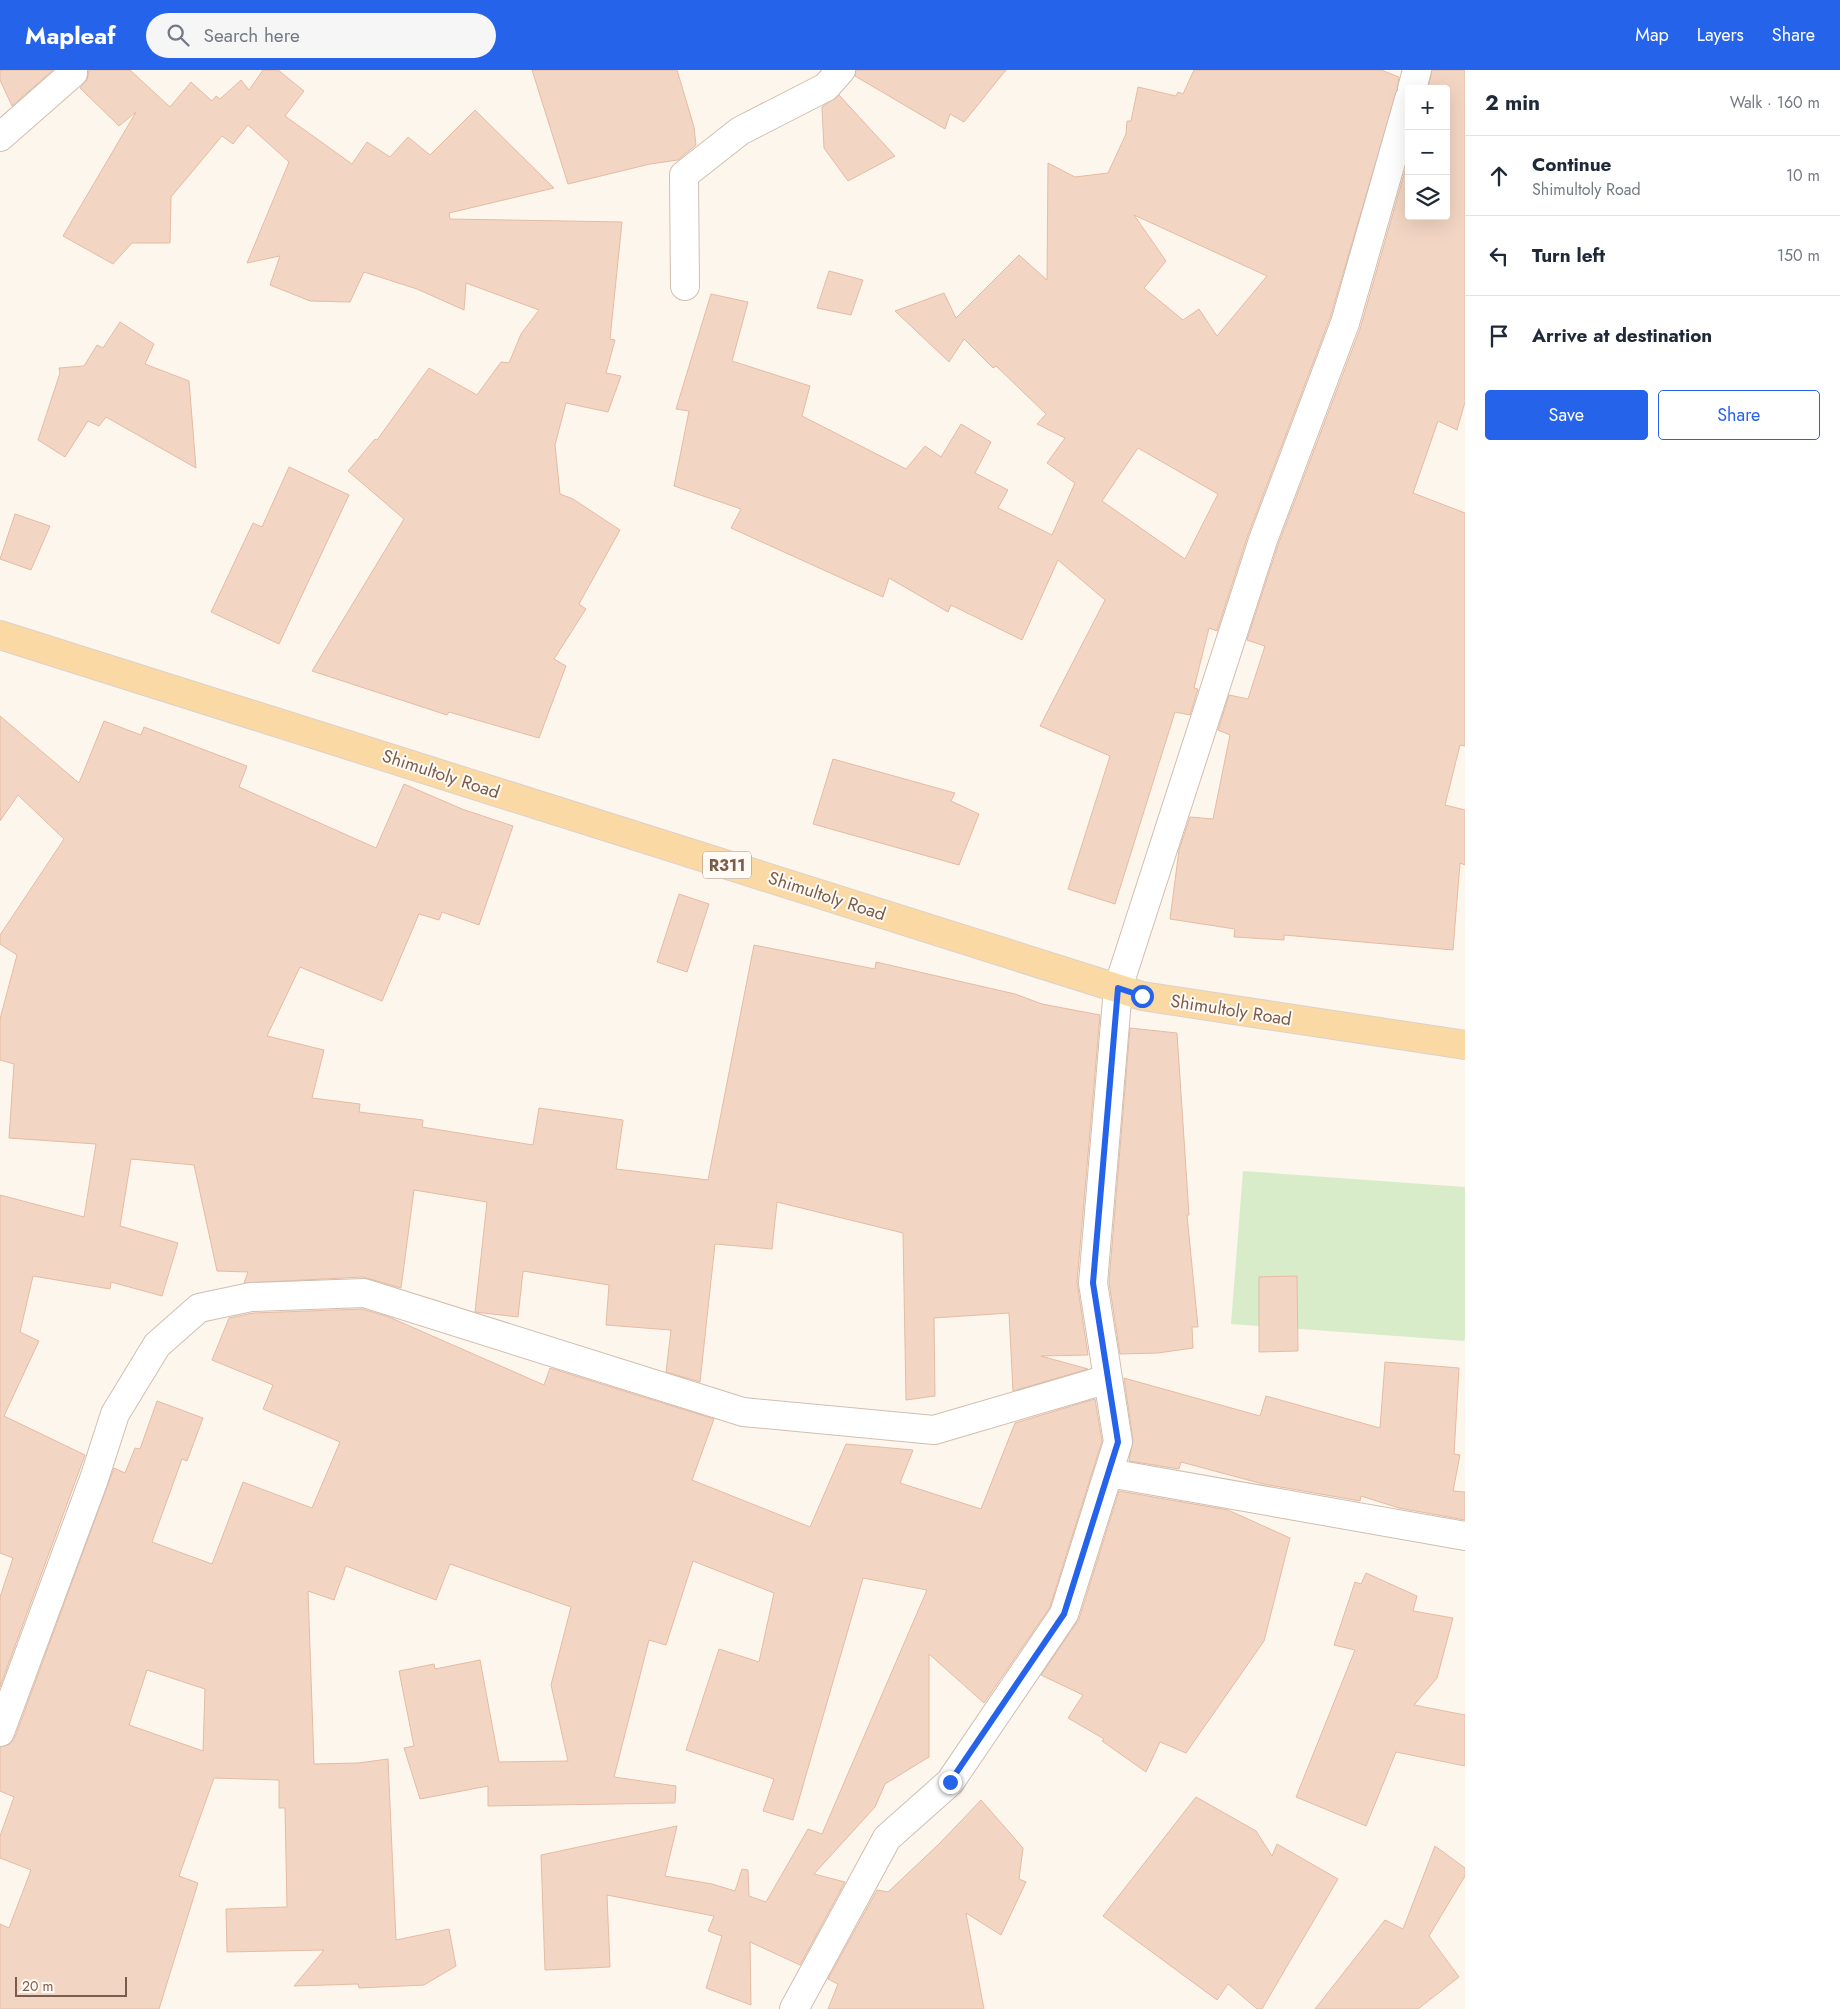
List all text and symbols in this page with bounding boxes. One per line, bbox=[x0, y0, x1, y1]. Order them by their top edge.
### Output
search box bbox=[146, 13, 496, 58]
text: Mapleaf bbox=[25, 18, 116, 53]
icon: search bbox=[164, 21, 192, 49]
text: Search here bbox=[204, 22, 300, 49]
text: Map bbox=[1635, 22, 1669, 48]
text: Layers bbox=[1697, 22, 1744, 48]
text: Share bbox=[1772, 22, 1815, 48]
map controls bbox=[1405, 85, 1450, 220]
button: + bbox=[1405, 85, 1450, 130]
text: 2 min bbox=[1485, 88, 1540, 118]
text: Walk · 160 m bbox=[1730, 91, 1820, 114]
button: − bbox=[1405, 130, 1450, 175]
text: Continue bbox=[1532, 151, 1611, 178]
icon: ahead bbox=[1485, 162, 1513, 190]
text: 10 m bbox=[1786, 164, 1820, 187]
button: layers bbox=[1405, 175, 1450, 220]
text: Shimultoly Road bbox=[1532, 178, 1641, 201]
icon: left bbox=[1485, 242, 1513, 270]
text: Turn left bbox=[1532, 242, 1605, 269]
text: 150 m bbox=[1777, 244, 1820, 267]
icon: arrive bbox=[1485, 322, 1513, 350]
text: Arrive at destination bbox=[1532, 322, 1712, 349]
button: Save bbox=[1485, 390, 1648, 440]
button: Share bbox=[1658, 390, 1820, 440]
street label: Shimultoly Road bbox=[379, 743, 503, 805]
road number: R311 bbox=[703, 852, 751, 878]
street label: Shimultoly Road bbox=[765, 865, 889, 927]
route start bbox=[1131, 985, 1154, 1008]
street label: Shimultoly Road bbox=[1169, 988, 1293, 1032]
route end bbox=[939, 1771, 962, 1794]
scale bar bbox=[15, 1974, 128, 1997]
text: 20 m bbox=[22, 1976, 54, 1996]

